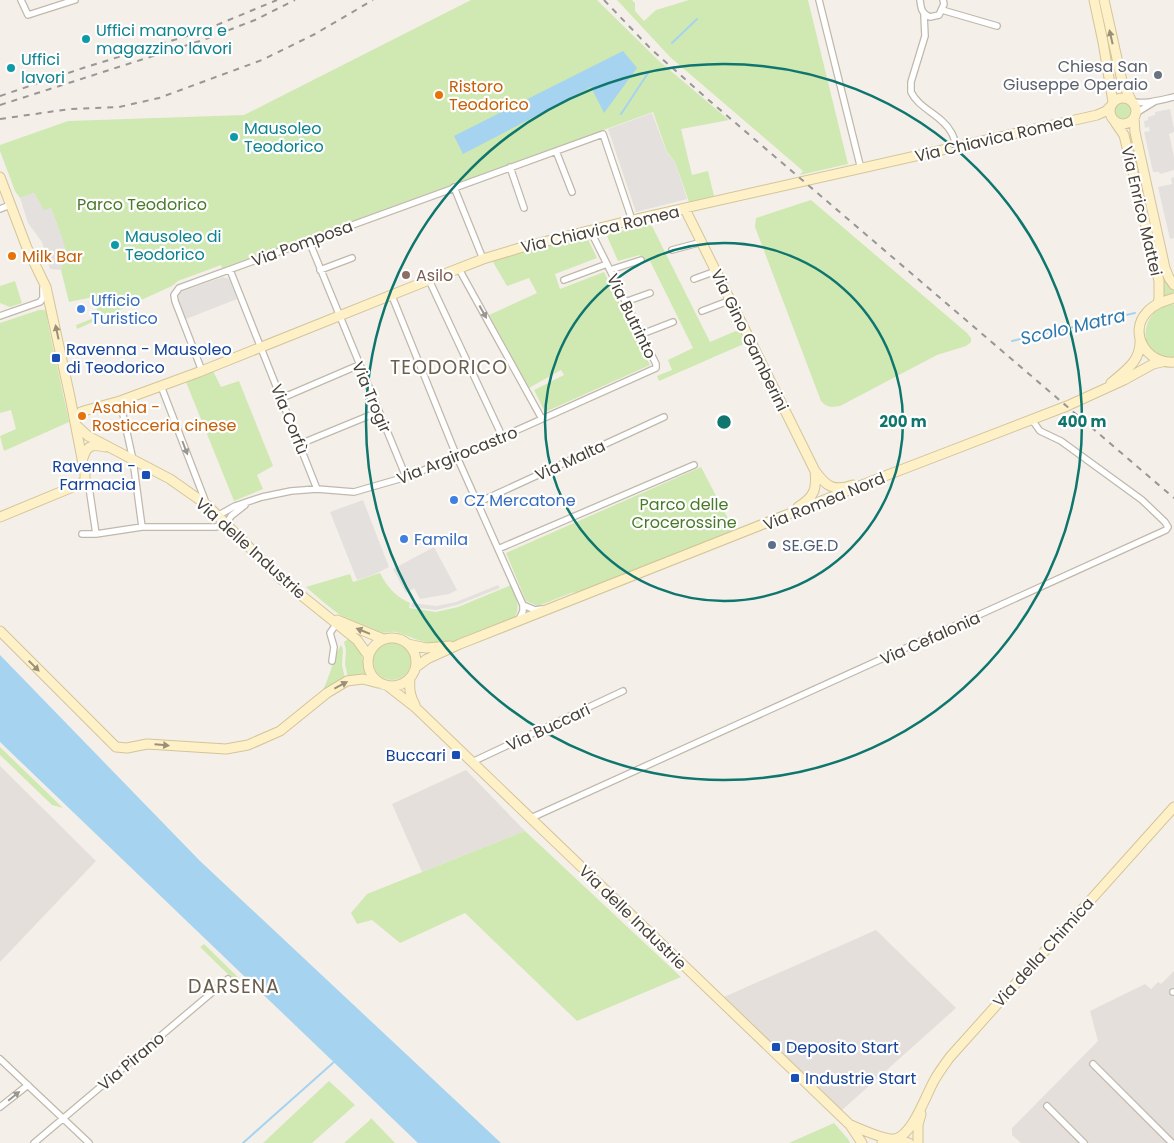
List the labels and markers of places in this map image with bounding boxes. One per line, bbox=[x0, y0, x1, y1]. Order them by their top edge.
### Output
place label: Uffici manovra e magazzino lavori bbox=[96, 19, 232, 60]
marker: Uffici manovra e magazzino lavori bbox=[80, 33, 92, 45]
place label: Uffici lavori bbox=[21, 48, 65, 89]
place label: Chiesa San Giuseppe Operaio bbox=[1003, 55, 1148, 96]
marker: Uffici lavori bbox=[5, 62, 17, 74]
marker: Chiesa San Giuseppe Operaio bbox=[1152, 69, 1164, 81]
place label: Ristoro Teodorico bbox=[449, 75, 529, 116]
marker: Ristoro Teodorico bbox=[433, 89, 445, 101]
place label: Mausoleo Teodorico bbox=[244, 117, 324, 158]
marker: Mausoleo Teodorico bbox=[228, 131, 240, 143]
place label: Mausoleo di Teodorico bbox=[125, 225, 222, 266]
marker: Mausoleo di Teodorico bbox=[109, 239, 121, 251]
place label: Milk Bar bbox=[22, 245, 83, 268]
marker: Milk Bar bbox=[6, 250, 18, 262]
place label: Asilo bbox=[416, 264, 453, 287]
marker: Asilo bbox=[400, 269, 412, 281]
place label: Ufficio Turistico bbox=[91, 289, 158, 330]
marker: Ufficio Turistico bbox=[75, 303, 87, 315]
place label: Ravenna - Mausoleo di Teodorico bbox=[66, 338, 232, 379]
marker: Ravenna - Mausoleo di Teodorico bbox=[50, 352, 62, 364]
place label: Asahia - Rosticceria cinese bbox=[92, 396, 237, 437]
marker: Asahia - Rosticceria cinese bbox=[76, 410, 88, 422]
centre of rings bbox=[715, 413, 733, 431]
place label: Ravenna - Farmacia bbox=[52, 455, 136, 496]
marker: Ravenna - Farmacia bbox=[140, 469, 152, 481]
place label: CZ Mercatone bbox=[464, 489, 576, 512]
marker: CZ Mercatone bbox=[448, 494, 460, 506]
place label: Famila bbox=[414, 528, 468, 551]
marker: Famila bbox=[398, 533, 410, 545]
place label: SE.GE.D bbox=[782, 534, 838, 557]
marker: SE.GE.D bbox=[766, 539, 778, 551]
place label: Buccari bbox=[386, 744, 446, 767]
marker: Buccari bbox=[450, 749, 462, 761]
place label: Deposito Start bbox=[786, 1036, 899, 1059]
marker: Deposito Start bbox=[770, 1041, 782, 1053]
place label: Industrie Start bbox=[805, 1067, 917, 1090]
marker: Industrie Start bbox=[789, 1072, 801, 1084]

